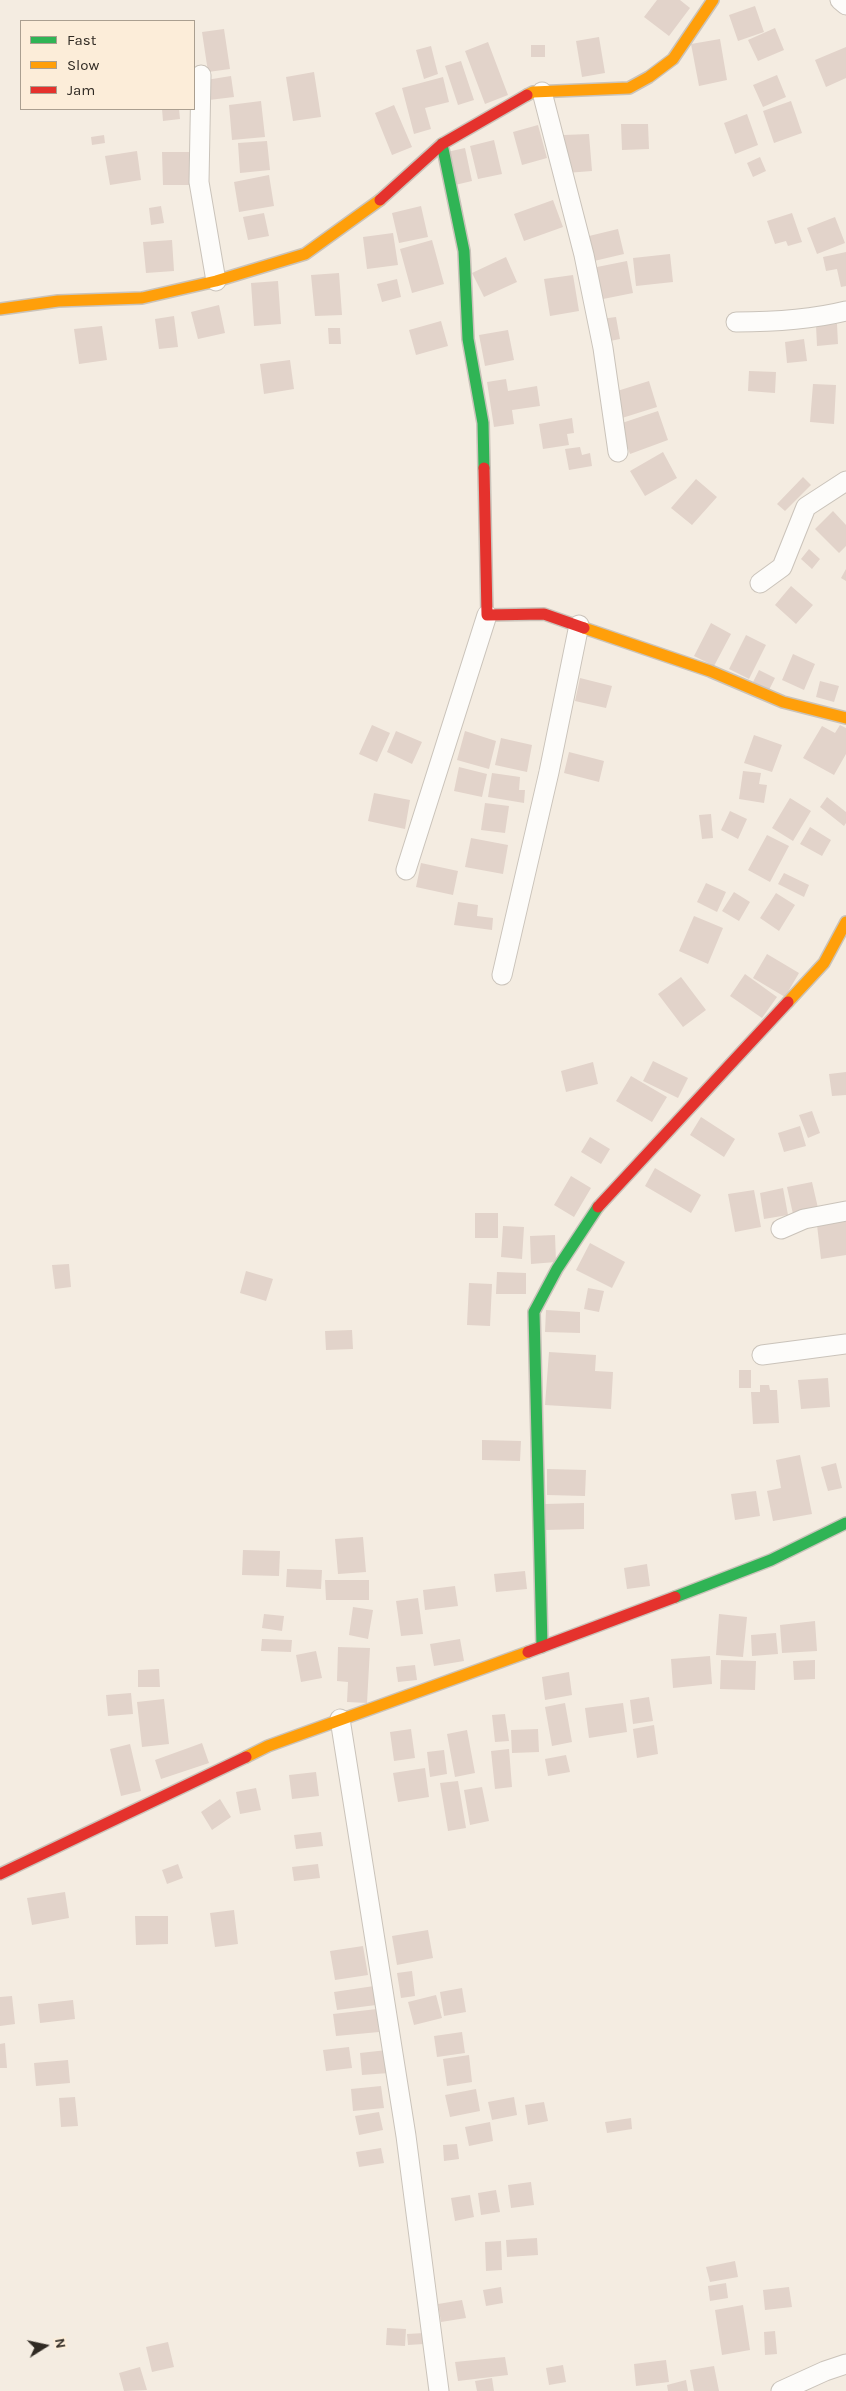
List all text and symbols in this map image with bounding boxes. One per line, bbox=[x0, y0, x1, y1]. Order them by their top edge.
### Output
legend bbox=[20, 20, 195, 110]
text: Fast bbox=[67, 31, 96, 49]
text: Slow bbox=[67, 56, 99, 74]
text: Jam bbox=[67, 81, 95, 99]
north arrow bbox=[20, 2321, 70, 2371]
text: N bbox=[51, 2337, 70, 2350]

